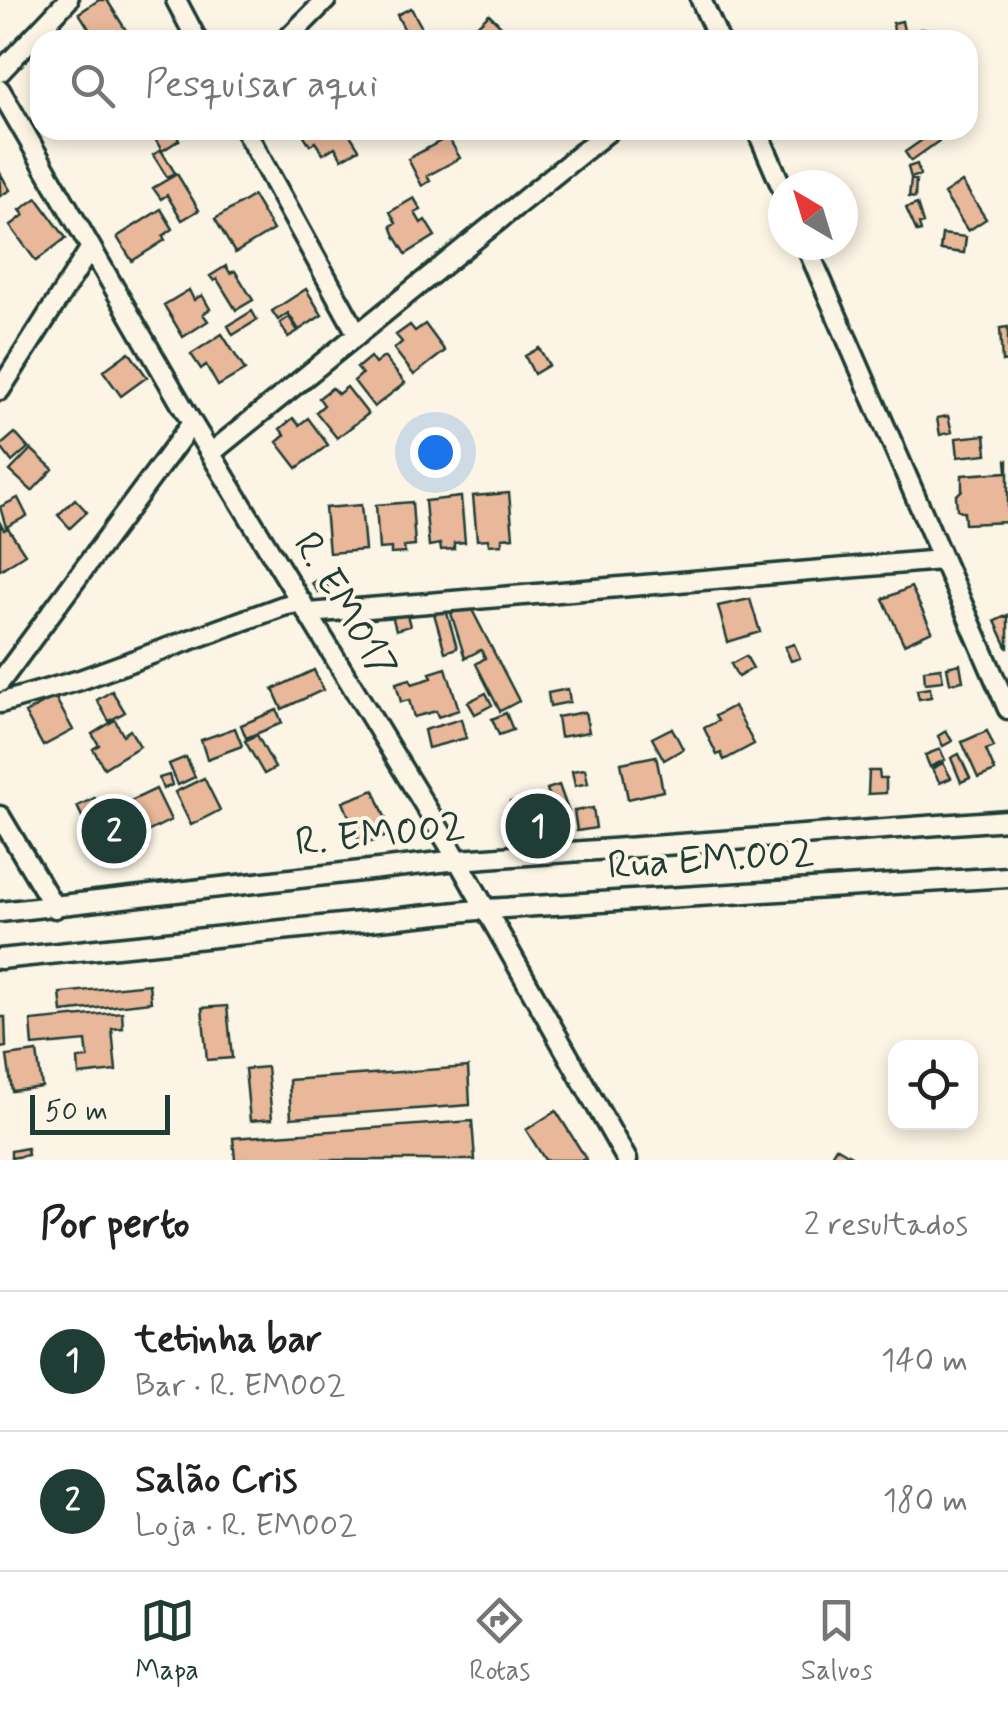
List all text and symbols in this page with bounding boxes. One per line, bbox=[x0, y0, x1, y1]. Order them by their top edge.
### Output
search box bbox=[30, 30, 978, 140]
icon: search bbox=[65, 58, 120, 113]
text: Pesquisar aqui bbox=[145, 61, 378, 110]
north arrow bbox=[768, 170, 858, 260]
your location bbox=[410, 427, 461, 478]
street label: R. EM017 bbox=[280, 523, 408, 689]
pin: 1 bbox=[506, 788, 570, 864]
pin: 2 bbox=[82, 794, 146, 868]
street label: R. EM002 bbox=[293, 800, 467, 870]
street label: Rua EM.002 bbox=[606, 827, 816, 893]
map controls bbox=[888, 1040, 978, 1130]
button: locate bbox=[888, 1040, 978, 1130]
scale bar bbox=[30, 1090, 170, 1134]
text: 50 m bbox=[45, 1094, 108, 1131]
text: Por perto bbox=[40, 1198, 190, 1253]
text: 2 resultados bbox=[804, 1204, 968, 1246]
text: tetinha bar bbox=[135, 1316, 322, 1365]
text: 1 bbox=[65, 1340, 80, 1382]
text: 140 m bbox=[881, 1340, 968, 1382]
text: Bar · R. EM002 bbox=[135, 1365, 346, 1407]
text: Salão Cris bbox=[135, 1456, 297, 1505]
text: 2 bbox=[65, 1480, 80, 1522]
text: 180 m bbox=[883, 1480, 968, 1522]
text: Loja · R. EM002 bbox=[135, 1505, 357, 1547]
tab: Mapa bbox=[135, 1593, 199, 1690]
tab: Rotas bbox=[469, 1593, 530, 1690]
tab: Salvos bbox=[801, 1593, 873, 1690]

